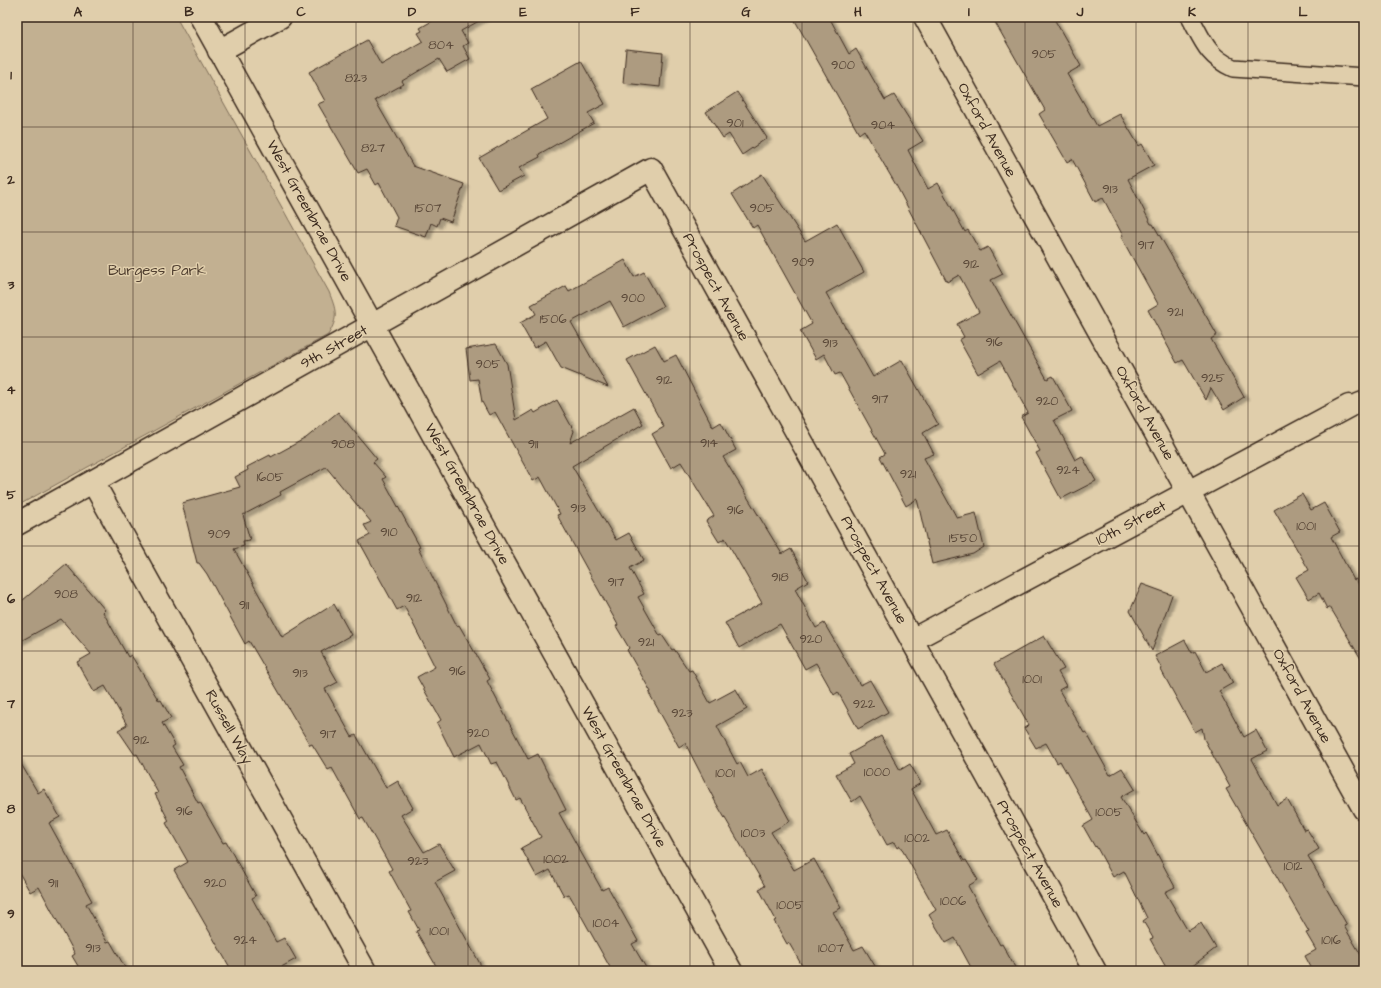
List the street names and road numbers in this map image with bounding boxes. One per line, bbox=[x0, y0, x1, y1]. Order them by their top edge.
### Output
street label: Oxford Avenue bbox=[952, 79, 1022, 181]
street label: West Greenbrae Drive bbox=[261, 136, 357, 286]
street label: Prospect Avenue bbox=[678, 229, 754, 345]
street label: 9th Street bbox=[296, 320, 372, 374]
street label: Oxford Avenue bbox=[1110, 362, 1180, 464]
street label: West Greenbrae Drive bbox=[419, 419, 515, 569]
street label: 10th Street bbox=[1092, 496, 1170, 550]
street label: Prospect Avenue bbox=[836, 512, 912, 628]
street label: Oxford Avenue bbox=[1267, 645, 1337, 747]
street label: Russell Way bbox=[199, 686, 258, 769]
street label: West Greenbrae Drive bbox=[576, 702, 672, 852]
street label: Prospect Avenue bbox=[992, 796, 1068, 912]

